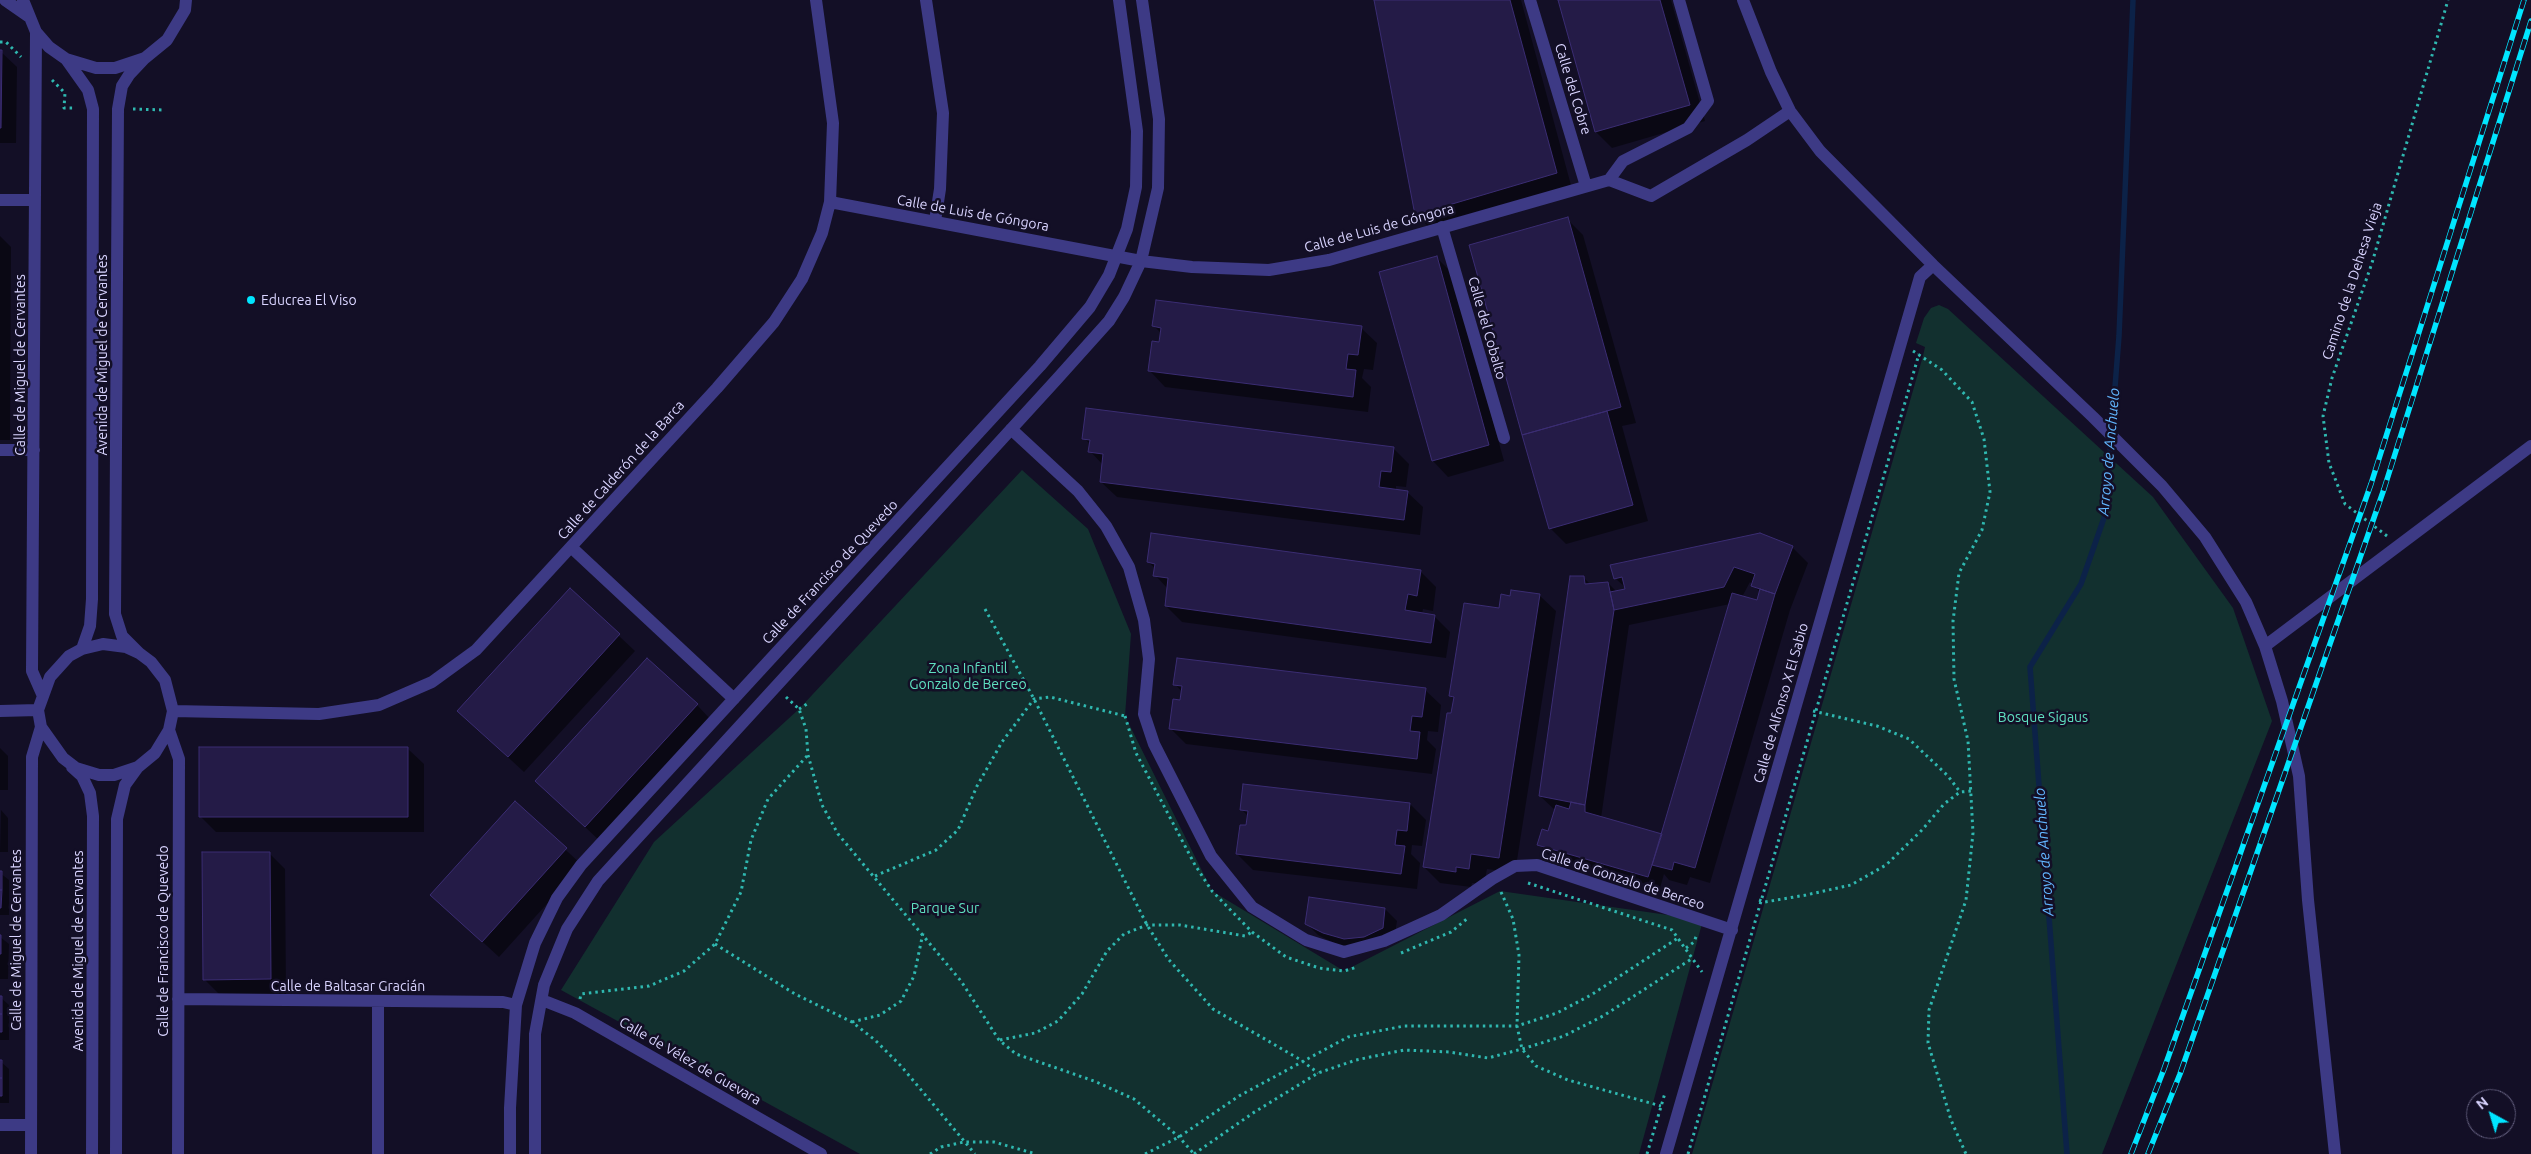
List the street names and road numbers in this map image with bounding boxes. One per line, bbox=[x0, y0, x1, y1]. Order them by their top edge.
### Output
street label: Calle del Cobre bbox=[1551, 41, 1595, 137]
street label: Calle de Luis de Góngora bbox=[896, 191, 1050, 235]
street label: Calle de Luis de Góngora bbox=[1302, 200, 1456, 256]
street label: Camino de la Dehesa Vieja bbox=[2319, 200, 2385, 362]
street label: Avenida de Miguel de Cervantes bbox=[94, 254, 110, 456]
street label: Calle de Miguel de Cervantes bbox=[12, 274, 28, 456]
street label: Calle del Cobalto bbox=[1464, 275, 1510, 381]
street label: Calle de Calderón de la Barca bbox=[554, 397, 688, 543]
street label: Calle de Francisco de Quevedo bbox=[759, 496, 901, 648]
street label: Calle de Alfonso X El Sabio bbox=[1750, 621, 1812, 785]
street label: Calle de Francisco de Quevedo bbox=[155, 845, 171, 1037]
street label: Calle de Gonzalo de Berceo bbox=[1539, 845, 1707, 913]
street label: Calle de Miguel de Cervantes bbox=[8, 849, 24, 1031]
street label: Avenida de Miguel de Cervantes bbox=[70, 850, 86, 1052]
street label: Calle de Baltasar Gracián bbox=[271, 978, 425, 994]
street label: Calle de Vélez de Guevara bbox=[616, 1013, 764, 1109]

